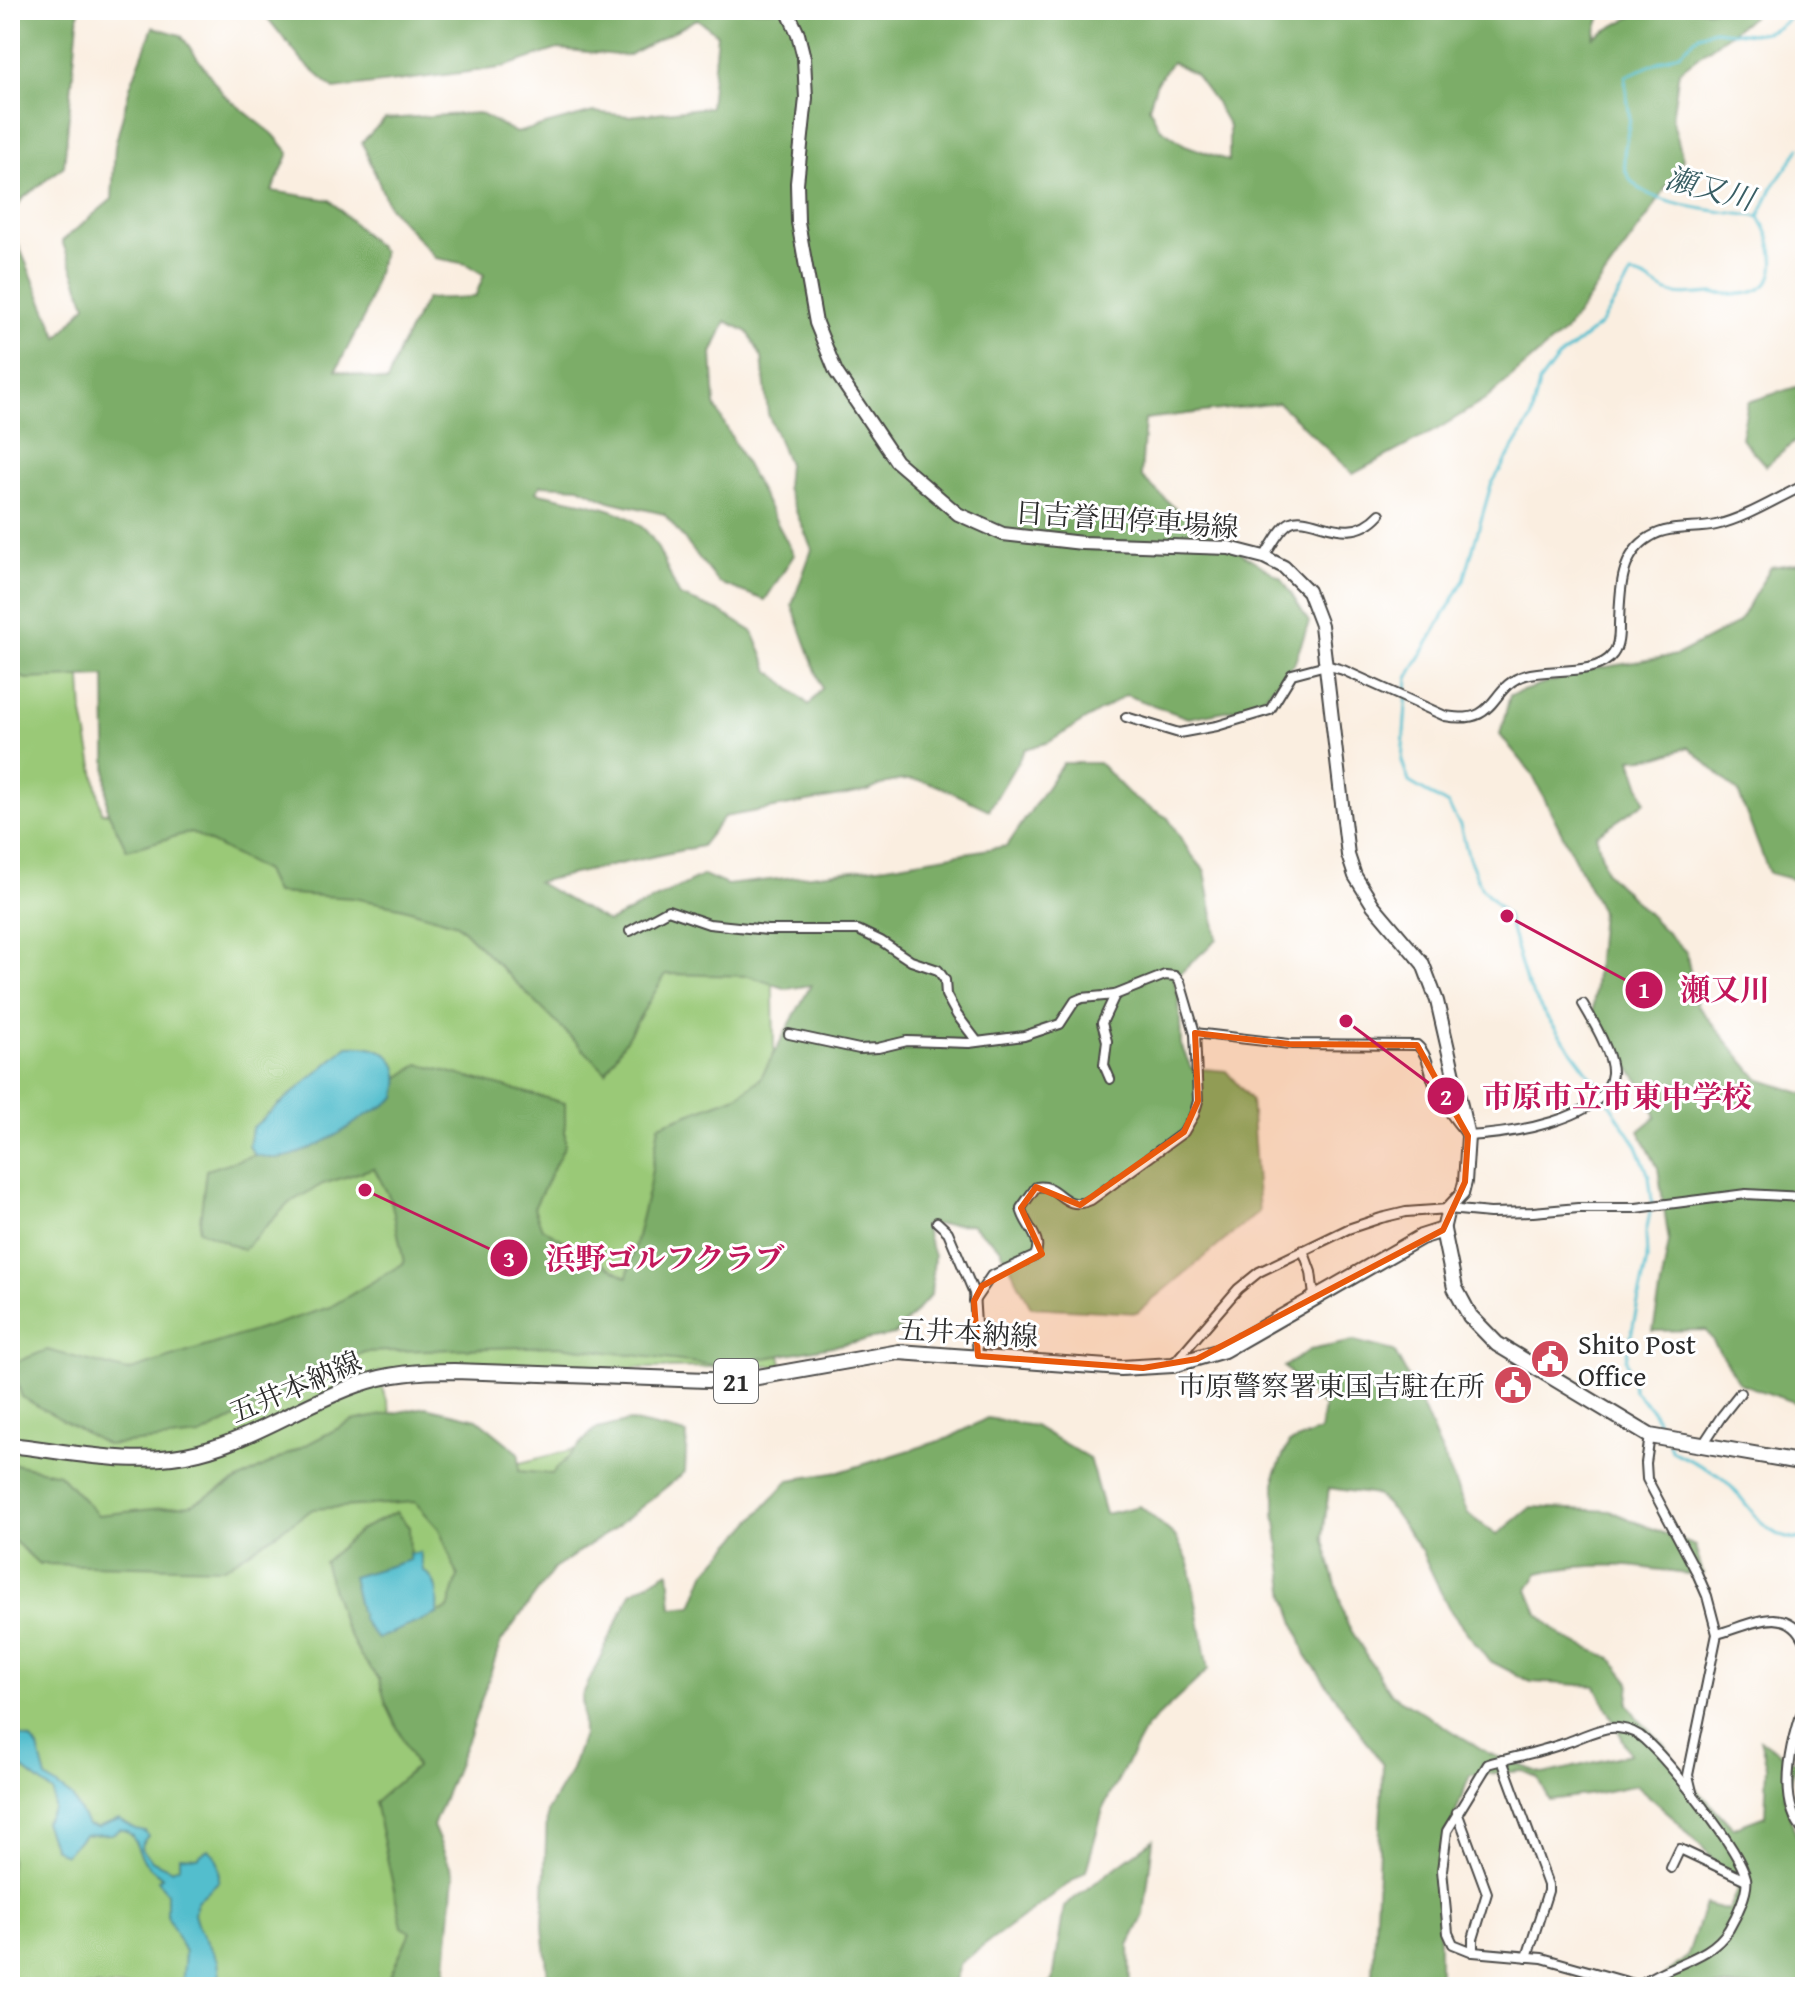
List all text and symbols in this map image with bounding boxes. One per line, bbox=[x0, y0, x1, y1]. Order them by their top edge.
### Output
water label: 瀬又川 bbox=[1661, 155, 1762, 222]
street label: 日吉誉田停車場線 bbox=[1014, 491, 1240, 547]
callout: 瀬又川 bbox=[1624, 963, 1786, 1017]
text: 瀬又川 bbox=[1680, 967, 1770, 1011]
text: 1 bbox=[1638, 972, 1650, 1007]
callout: 市原市立市東中学校 bbox=[1426, 1069, 1768, 1123]
text: 市原市立市東中学校 bbox=[1482, 1074, 1752, 1118]
text: 2 bbox=[1440, 1079, 1452, 1114]
callout: 浜野ゴルフクラブ bbox=[489, 1231, 801, 1285]
text: 浜野ゴルフクラブ bbox=[545, 1236, 785, 1280]
text: 3 bbox=[503, 1241, 515, 1276]
street label: 五井本納線 bbox=[897, 1308, 1039, 1356]
place label: Shito Post Office bbox=[1578, 1323, 1696, 1396]
public building icon: Shito Post Office bbox=[1529, 1338, 1571, 1380]
street label: 五井本納線 bbox=[223, 1340, 367, 1432]
road number: 21 bbox=[714, 1359, 758, 1403]
public building icon: 市原警察署東国吉駐在所 bbox=[1492, 1364, 1534, 1406]
place label: 市原警察署東国吉駐在所 bbox=[1177, 1365, 1485, 1406]

